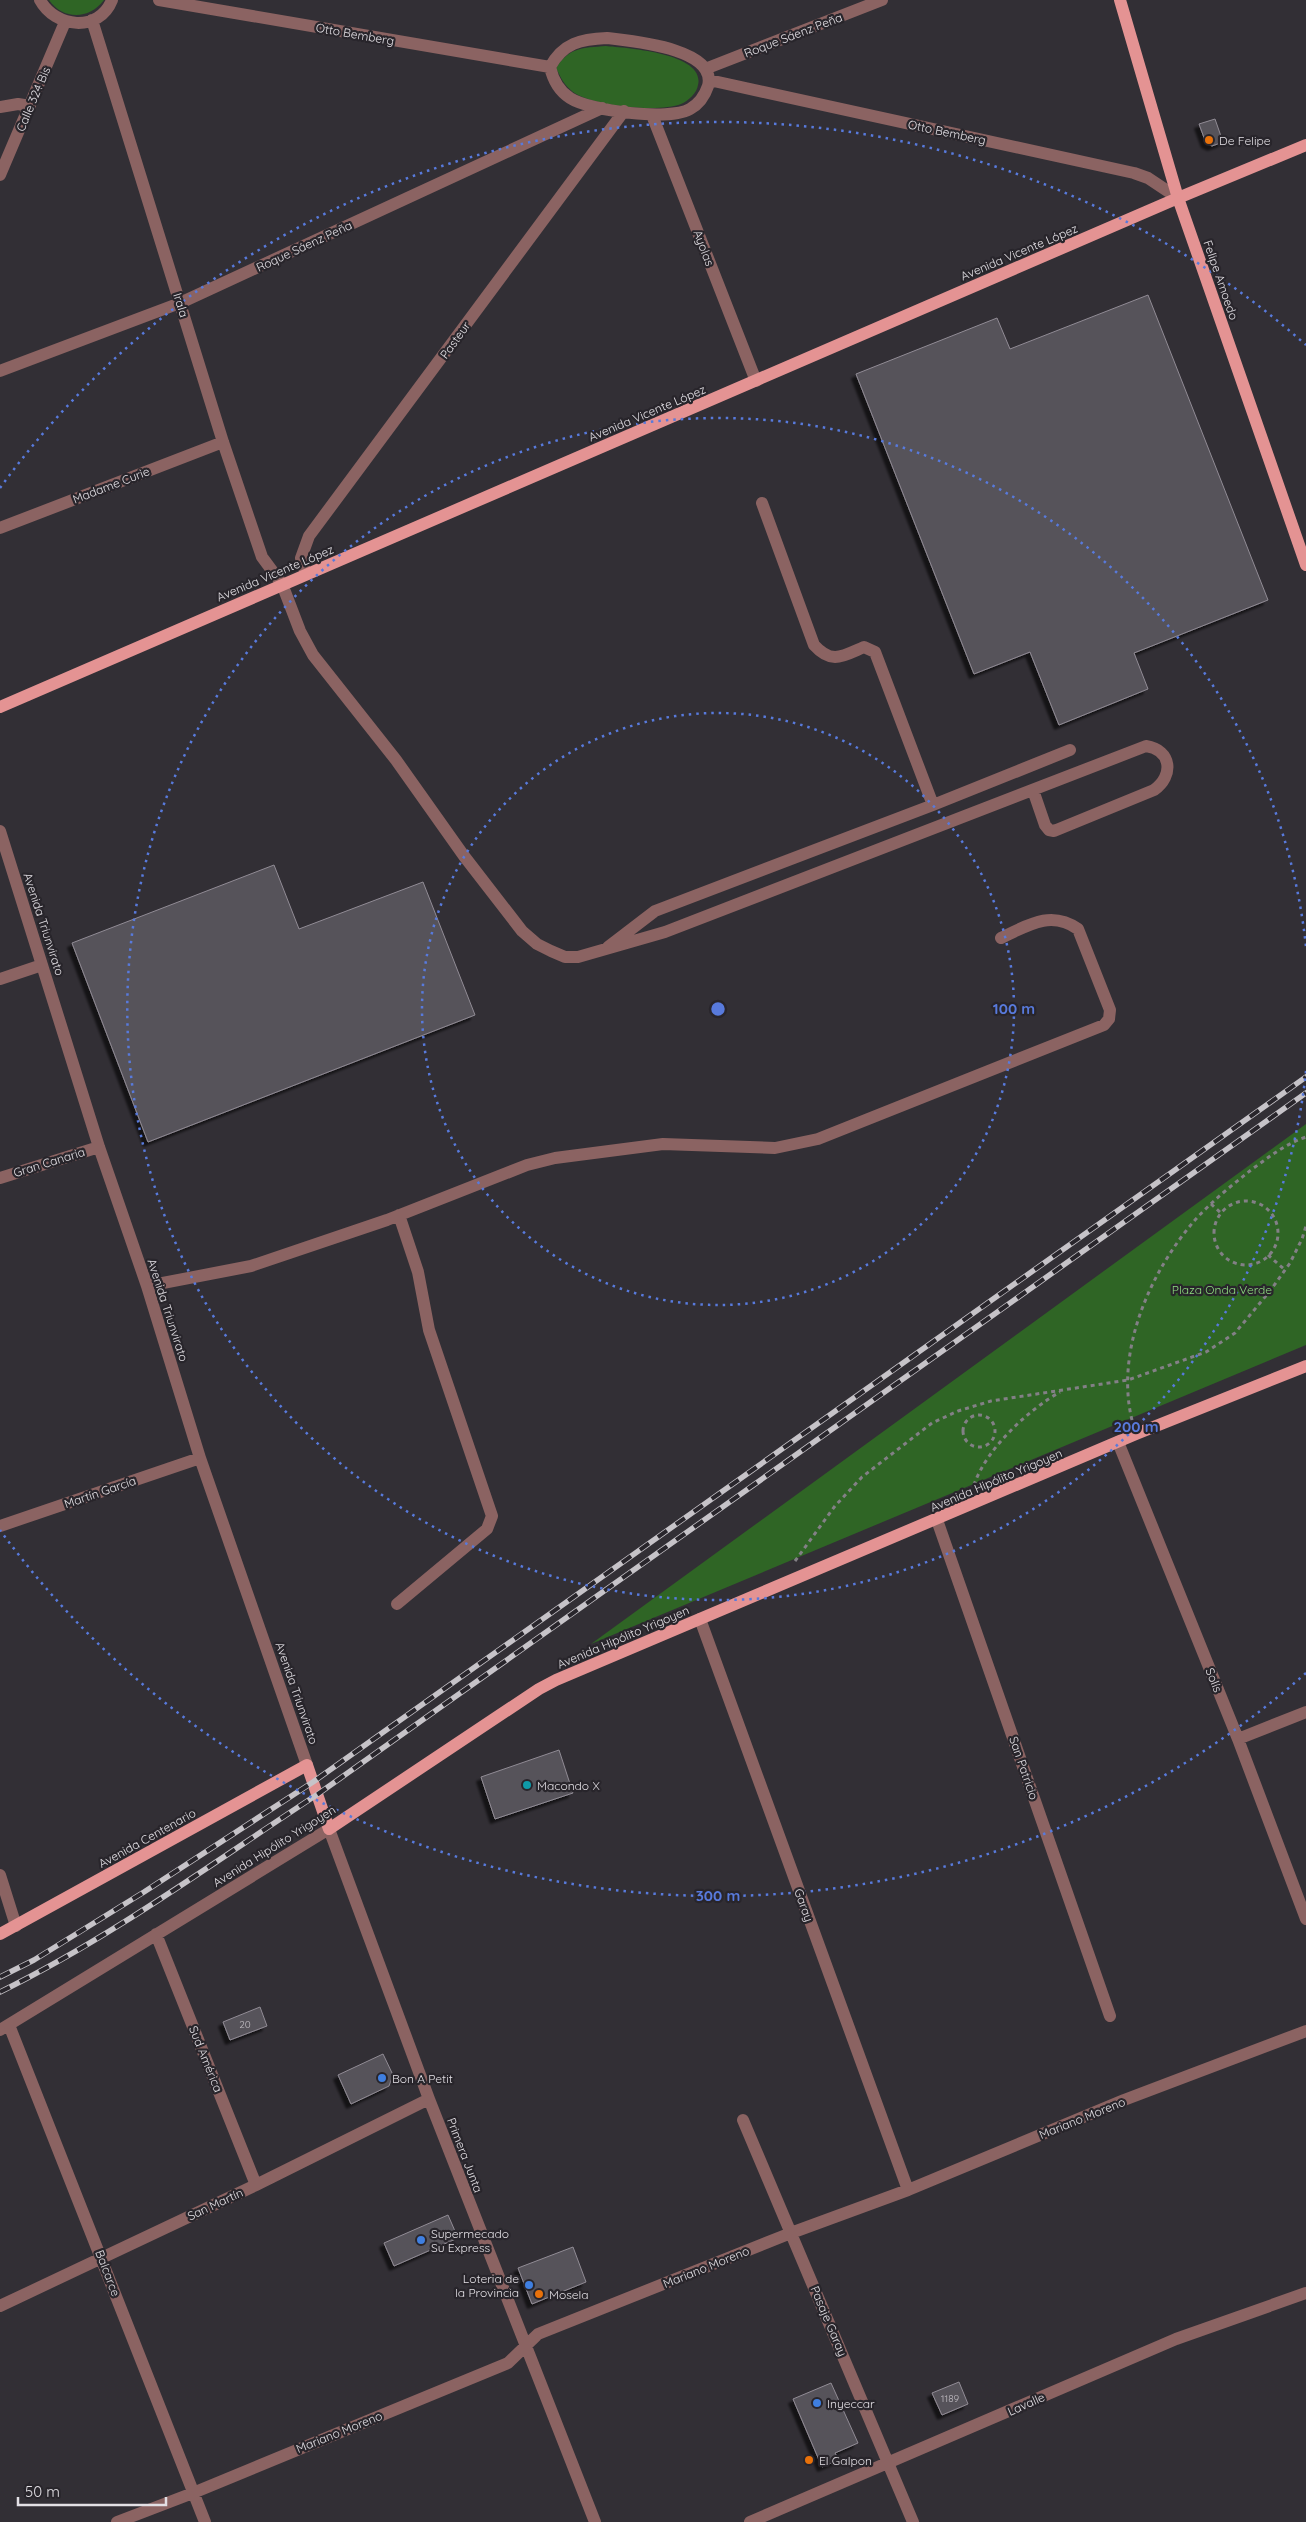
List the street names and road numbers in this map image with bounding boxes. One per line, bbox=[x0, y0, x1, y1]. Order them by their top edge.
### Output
street label: Roque Sáenz Peña bbox=[742, 9, 844, 61]
street label: Otto Bemberg bbox=[315, 20, 395, 48]
street label: Calle 324 Bis bbox=[13, 64, 54, 134]
street label: Otto Bemberg bbox=[907, 116, 987, 148]
street label: Roque Sáenz Peña bbox=[254, 217, 354, 275]
street label: Avenida Vicente López bbox=[958, 220, 1080, 283]
street label: Ayolas bbox=[690, 228, 718, 268]
street label: Felipe Amoedo bbox=[1200, 238, 1242, 322]
street label: Irala bbox=[170, 291, 192, 319]
street label: Pasteur bbox=[437, 318, 474, 361]
street label: Avenida Vicente López bbox=[586, 381, 708, 444]
street label: Madame Curie bbox=[70, 463, 152, 507]
street label: Avenida Vicente López bbox=[214, 541, 336, 604]
street label: Avenida Triunvirato bbox=[20, 871, 68, 977]
street label: Gran Canaria bbox=[11, 1144, 87, 1180]
street label: Avenida Triunvirato bbox=[144, 1257, 192, 1363]
street label: Avenida Hipólito Yrigoyen bbox=[928, 1445, 1064, 1515]
street label: Martín García bbox=[62, 1473, 138, 1511]
street label: Avenida Hipólito Yrigoyen bbox=[555, 1602, 691, 1672]
street label: Avenida Triunvirato bbox=[272, 1640, 322, 1746]
street label: Solís bbox=[1202, 1666, 1226, 1695]
street label: San Patricio bbox=[1006, 1734, 1042, 1802]
street label: Avenida Hipólito Yrigoyen bbox=[210, 1802, 338, 1890]
street label: Avenida Centenario bbox=[96, 1805, 198, 1871]
street label: Garay bbox=[791, 1886, 817, 1924]
street label: Sud América bbox=[186, 2024, 226, 2094]
street label: Mariano Moreno bbox=[1037, 2094, 1127, 2142]
street label: Primera Junta bbox=[444, 2115, 486, 2195]
street label: San Martín bbox=[185, 2185, 245, 2223]
street label: Mariano Moreno bbox=[661, 2243, 751, 2291]
street label: Balcarce bbox=[92, 2248, 124, 2299]
street label: Pasaje Garay bbox=[807, 2284, 851, 2358]
street label: Lavalle bbox=[1005, 2389, 1047, 2419]
street label: Mariano Moreno bbox=[294, 2408, 384, 2456]

